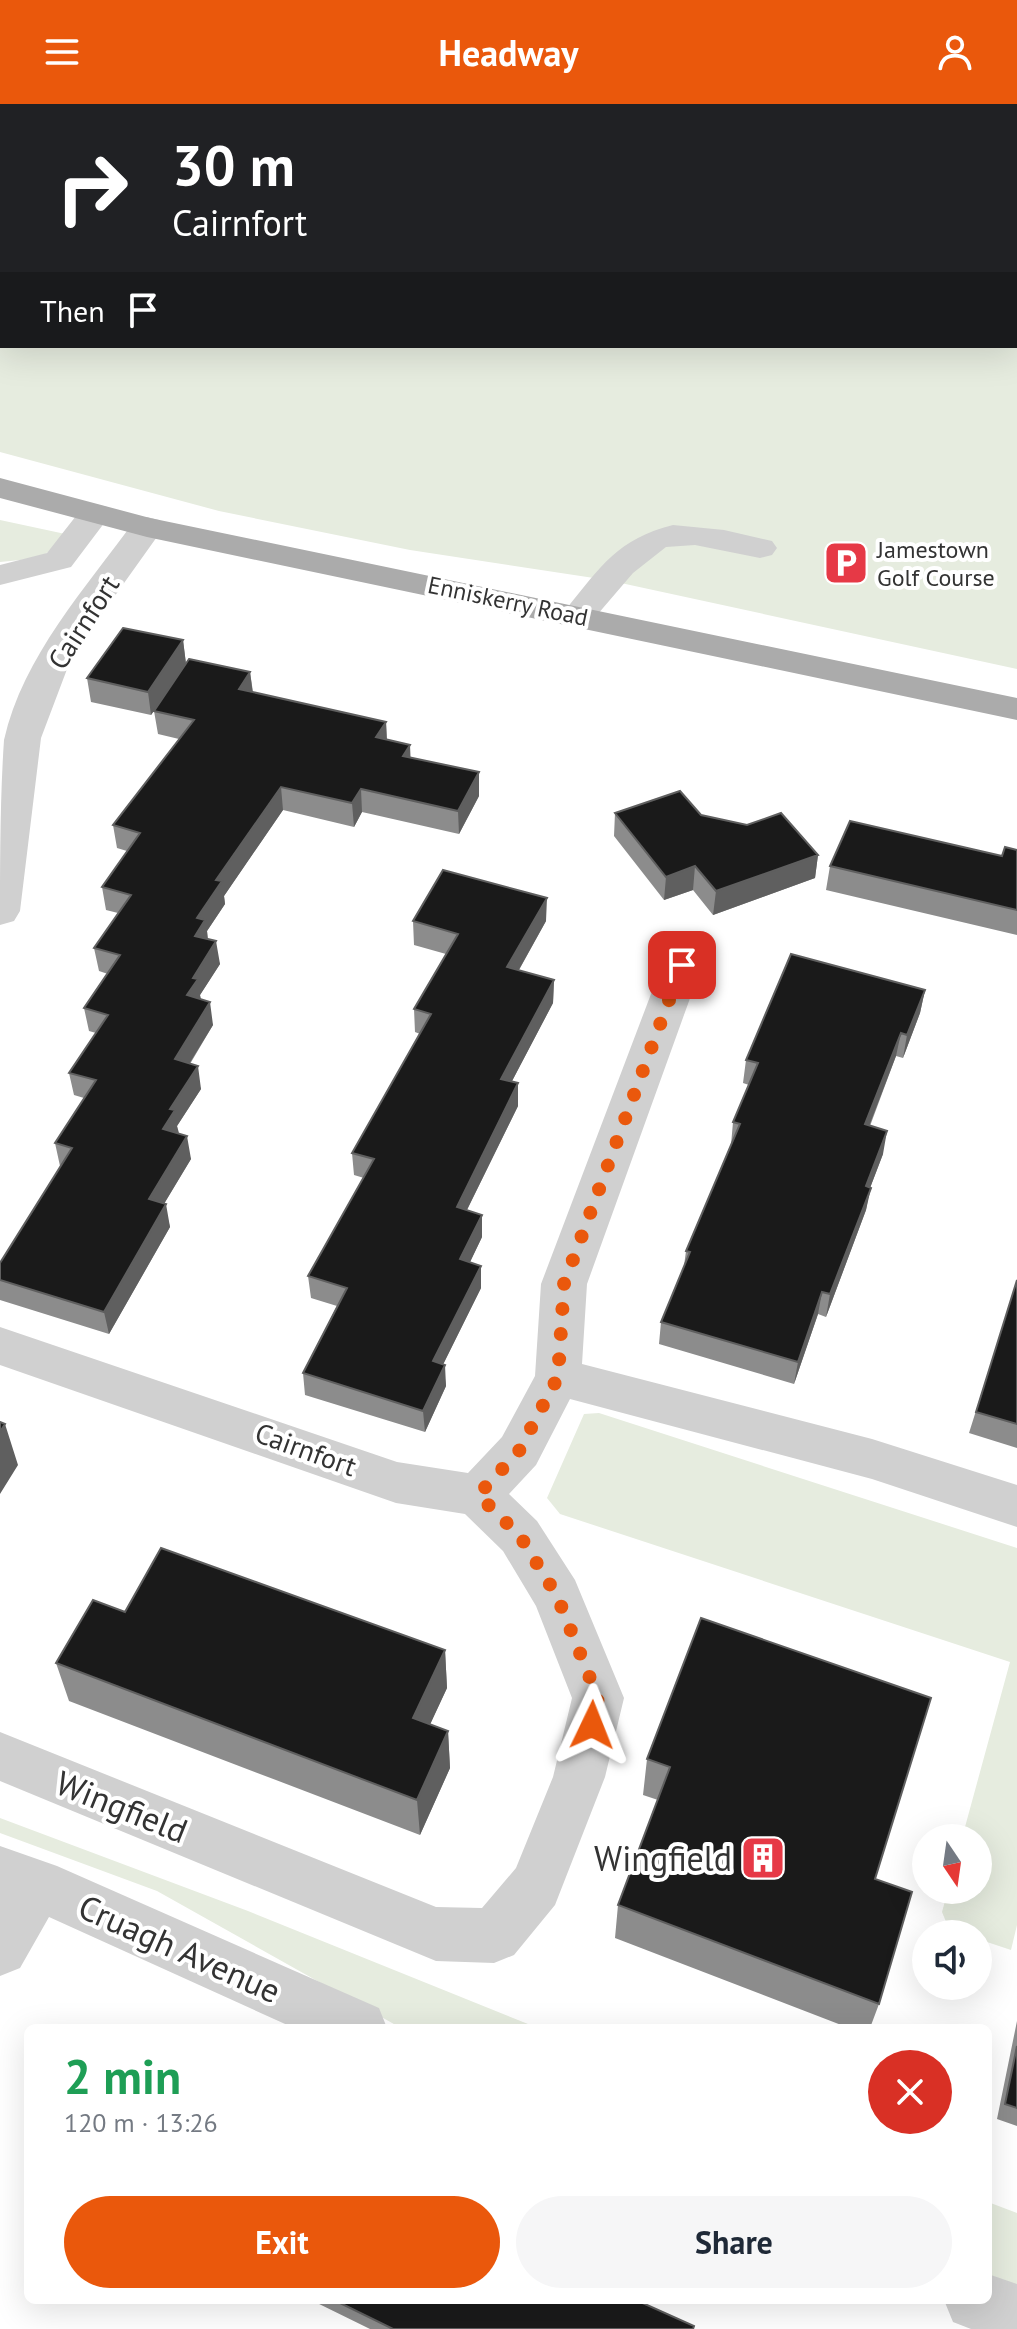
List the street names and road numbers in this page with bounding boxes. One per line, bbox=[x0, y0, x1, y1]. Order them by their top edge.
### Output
street label: Cairnfort bbox=[39, 567, 127, 676]
street label: Enniskerry Road bbox=[425, 569, 591, 633]
street label: Cairnfort bbox=[250, 1414, 362, 1485]
street label: Wingfield bbox=[50, 1760, 194, 1852]
street label: Cruagh Avenue bbox=[72, 1884, 288, 2012]

